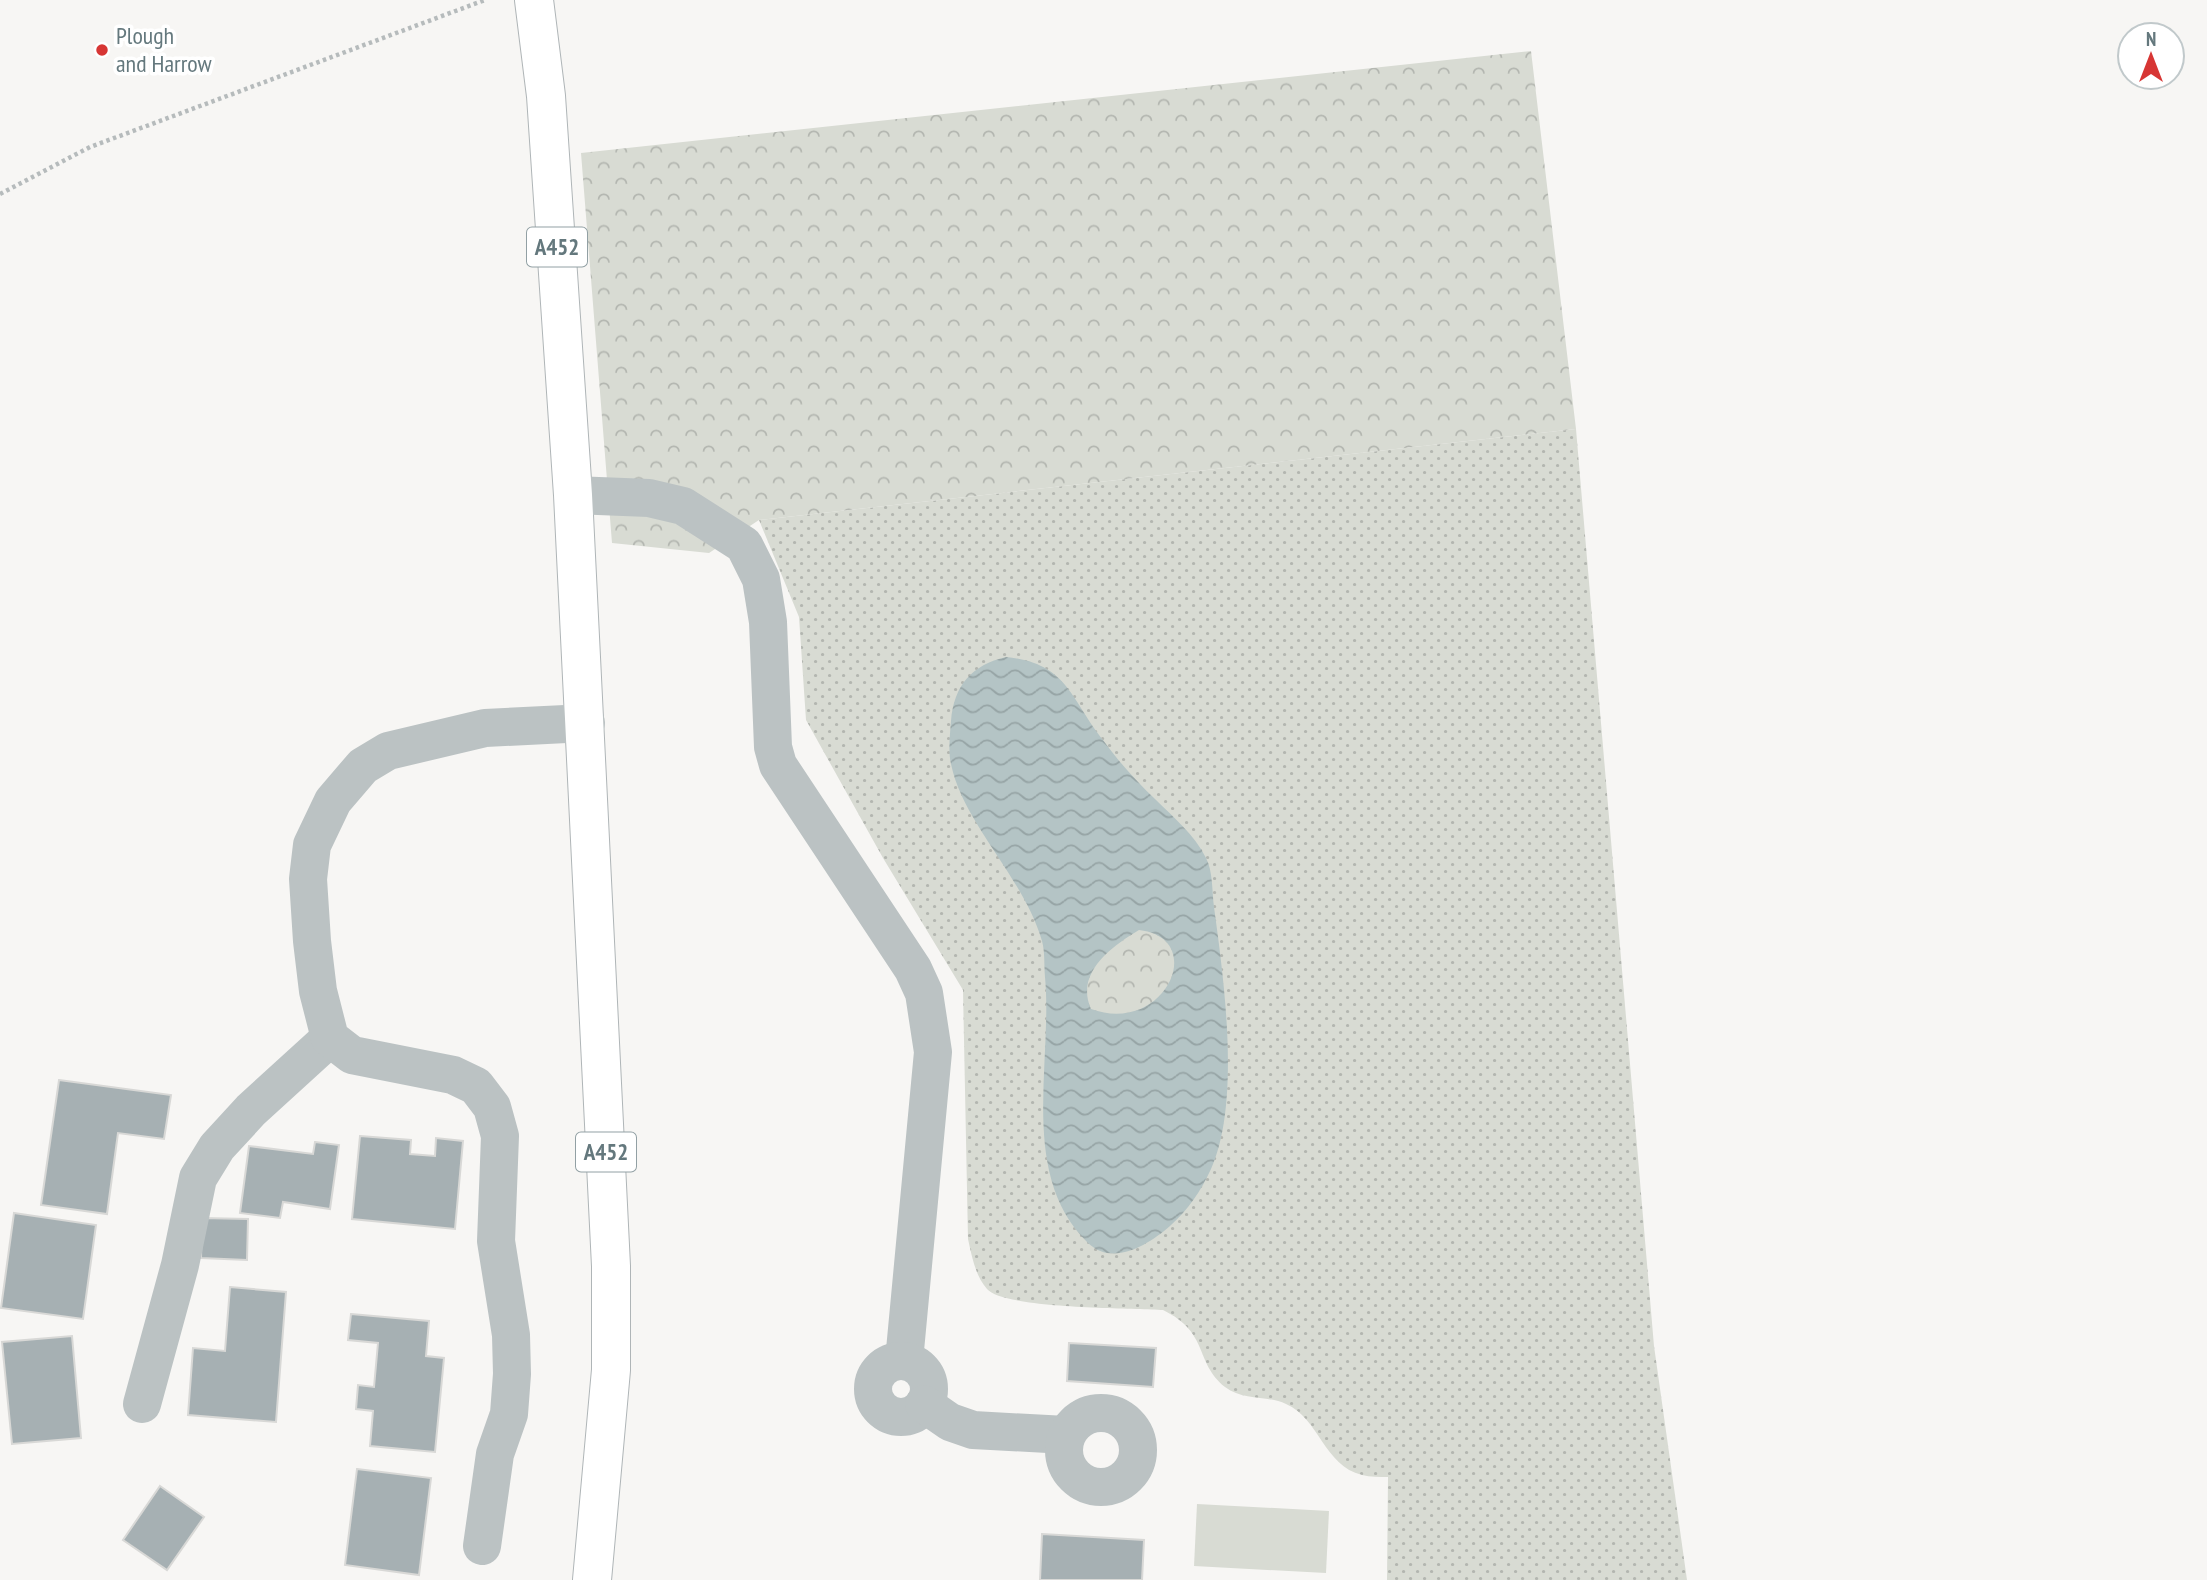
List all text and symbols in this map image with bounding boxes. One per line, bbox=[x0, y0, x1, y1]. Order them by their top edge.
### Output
place label: Plough and Harrow bbox=[116, 20, 212, 79]
north arrow bbox=[2116, 21, 2186, 91]
text: N bbox=[2146, 27, 2156, 51]
marker: Plough and Harrow bbox=[94, 42, 110, 58]
road number: A452 bbox=[527, 228, 587, 266]
road number: A452 bbox=[576, 1133, 636, 1172]

